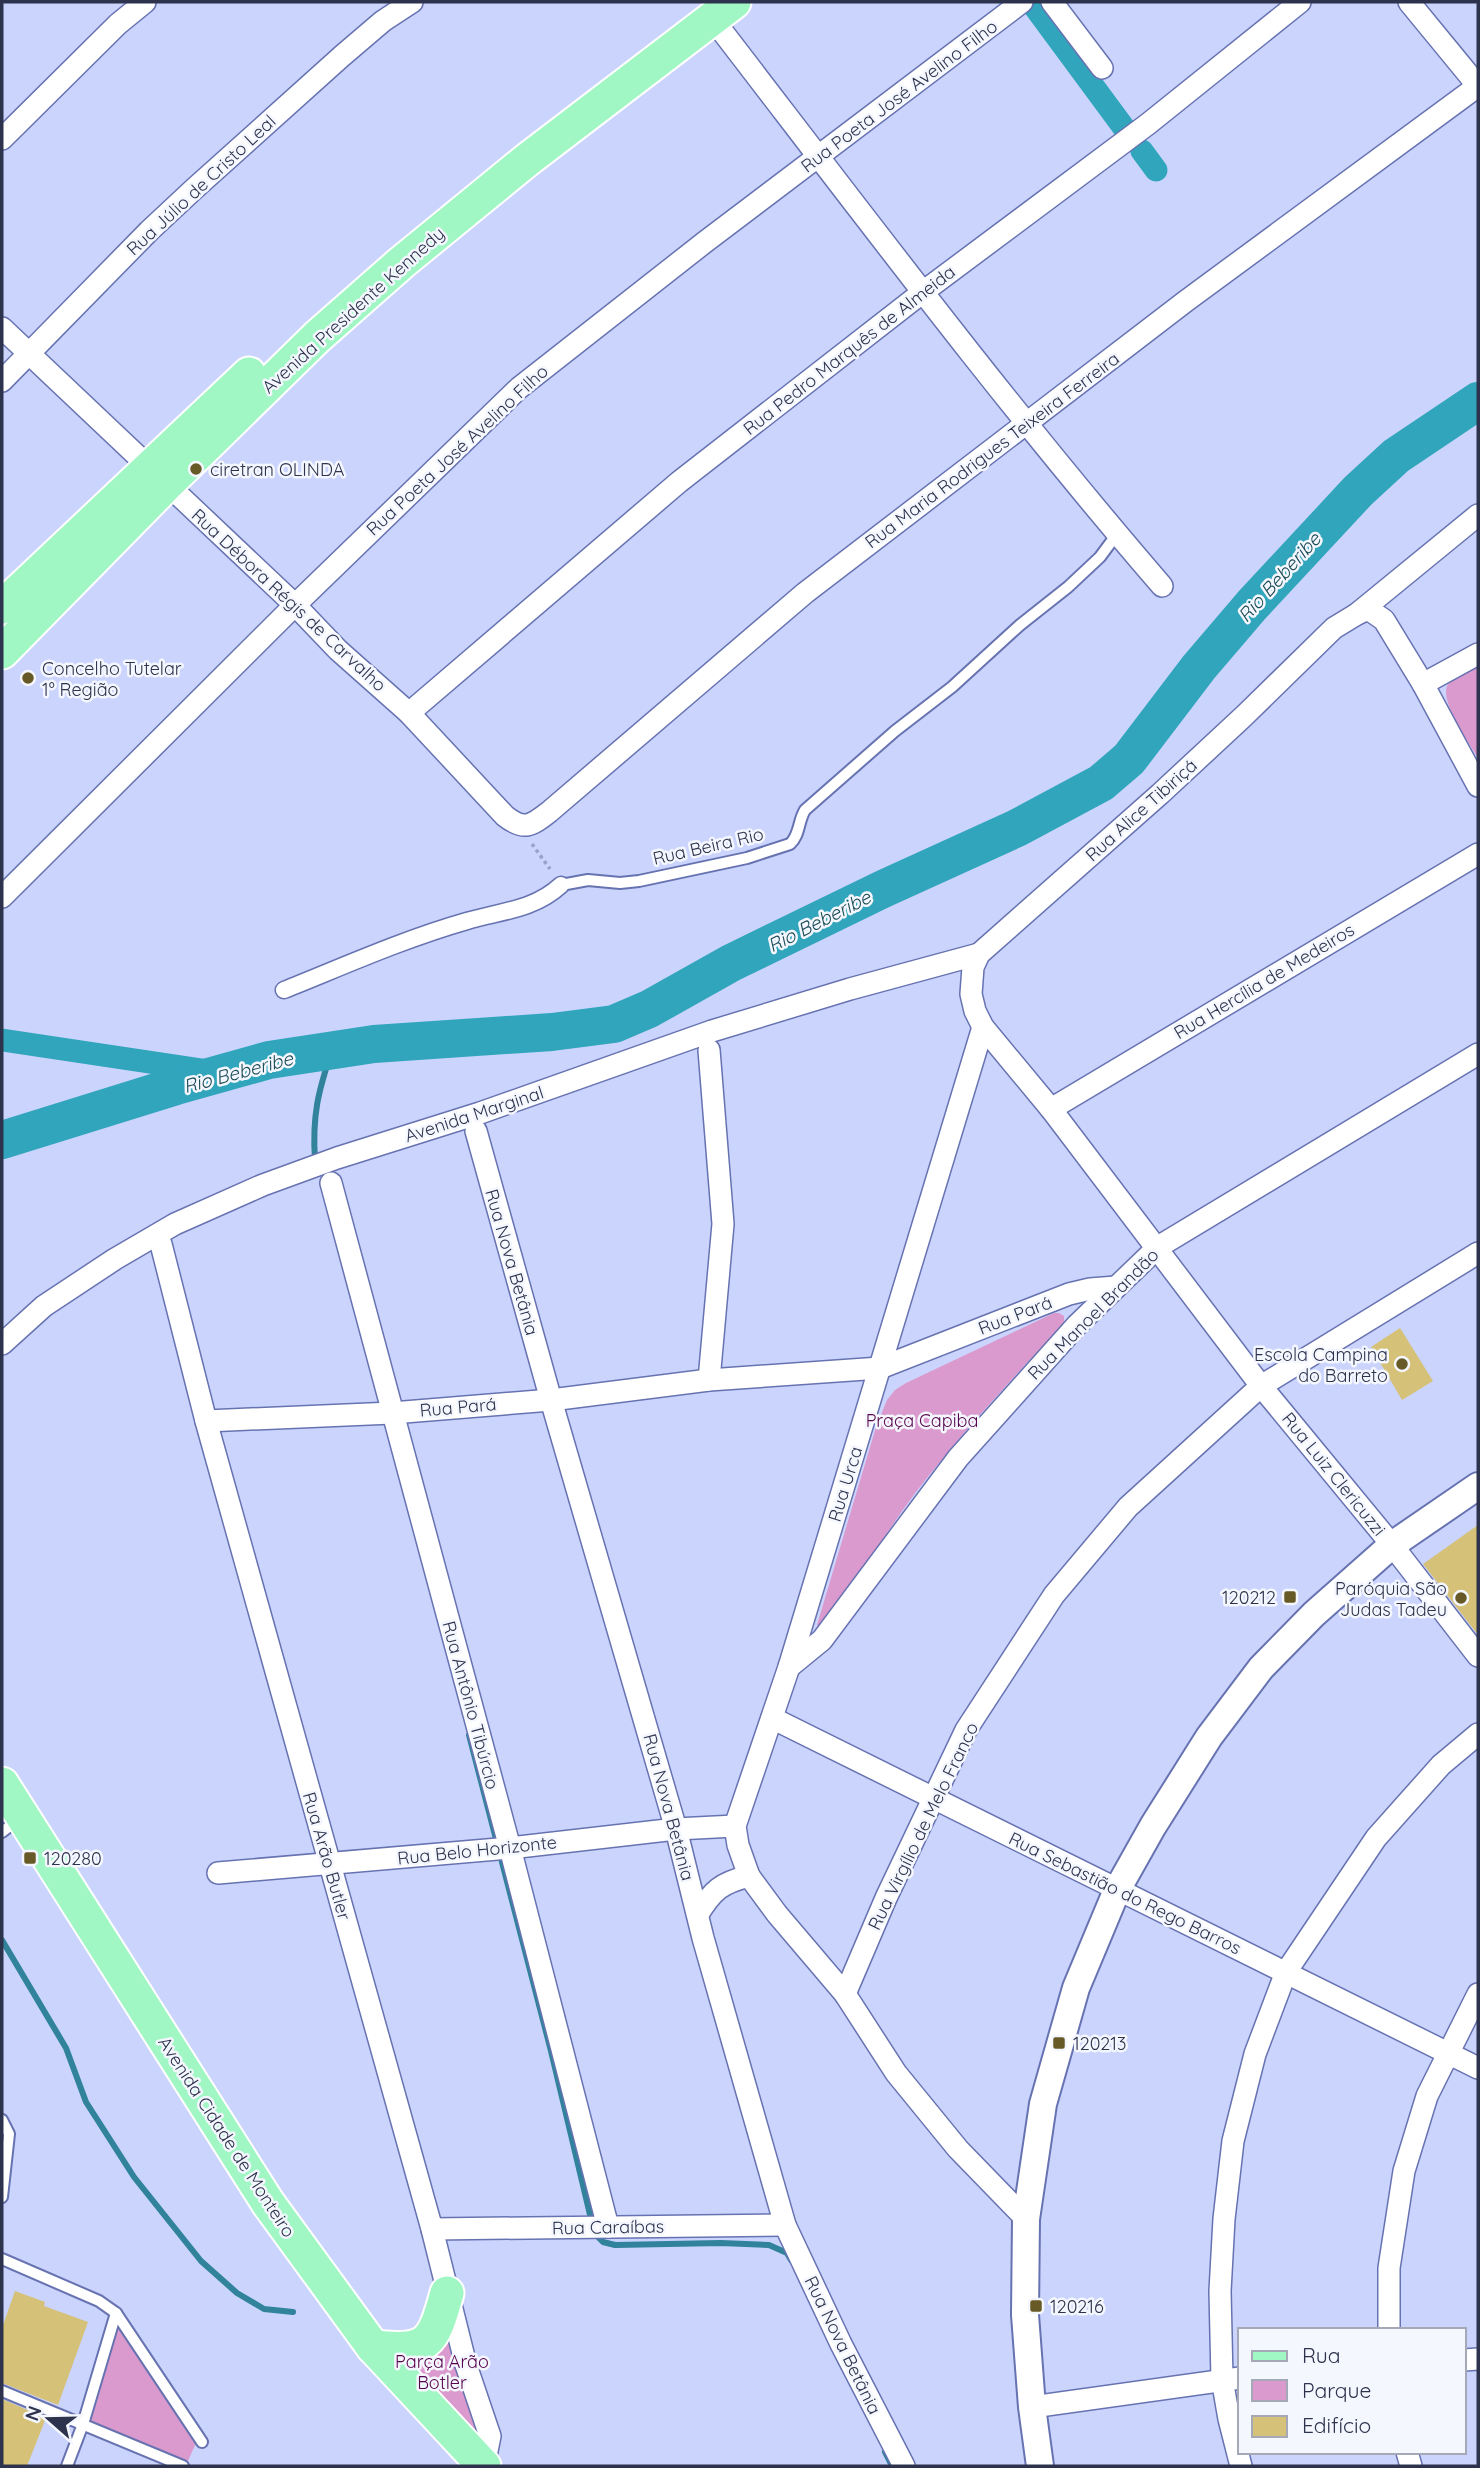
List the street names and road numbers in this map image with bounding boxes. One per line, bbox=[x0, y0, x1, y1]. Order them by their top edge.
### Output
street label: Rua Poeta José Avelino Filho bbox=[796, 14, 1002, 178]
street label: Rua Júlio de Cristo Leal bbox=[122, 110, 280, 260]
street label: Avenida Presidente Kennedy bbox=[257, 222, 449, 398]
street label: Rua Pedro Marquês de Almeida bbox=[738, 260, 960, 440]
street label: Rua Maria Rodrigues Teixeira Ferreira bbox=[860, 347, 1124, 553]
street label: Rua Poeta José Avelino Filho bbox=[361, 360, 553, 540]
street label: Rua Débora Régis de Carvalho bbox=[187, 504, 391, 696]
street label: Rua Alice Tibiriçá bbox=[1080, 754, 1202, 866]
street label: Rua Beira Rio bbox=[650, 822, 766, 870]
street label: Rua Hercília de Medeiros bbox=[1170, 918, 1358, 1044]
street label: Avenida Marginal bbox=[402, 1081, 546, 1147]
street label: Rua Nova Betânia bbox=[480, 1186, 544, 1338]
street label: Rua Manoel Brandão bbox=[1022, 1243, 1164, 1385]
street label: Rua Pará bbox=[975, 1290, 1055, 1340]
street label: Rua Pará bbox=[419, 1392, 497, 1422]
street label: Rua Luiz Clericuzzi bbox=[1277, 1408, 1391, 1540]
street label: Rua Urca bbox=[823, 1444, 867, 1524]
street label: Rua Antônio Tibúrcio bbox=[437, 1618, 505, 1792]
street label: Rua Virgílio de Melo Franco bbox=[863, 1718, 983, 1934]
street label: Rua Nova Betânia bbox=[638, 1731, 700, 1883]
street label: Rua Arão Butler bbox=[298, 1789, 356, 1923]
street label: Rua Sebastião do Rego Barros bbox=[1005, 1827, 1245, 1959]
street label: Rua Belo Horizonte bbox=[396, 1830, 558, 1870]
street label: Avenida Cidade de Monteiro bbox=[153, 2032, 301, 2242]
street label: Rua Caraíbas bbox=[552, 2215, 664, 2239]
street label: Rua Nova Betânia bbox=[800, 2272, 886, 2418]

